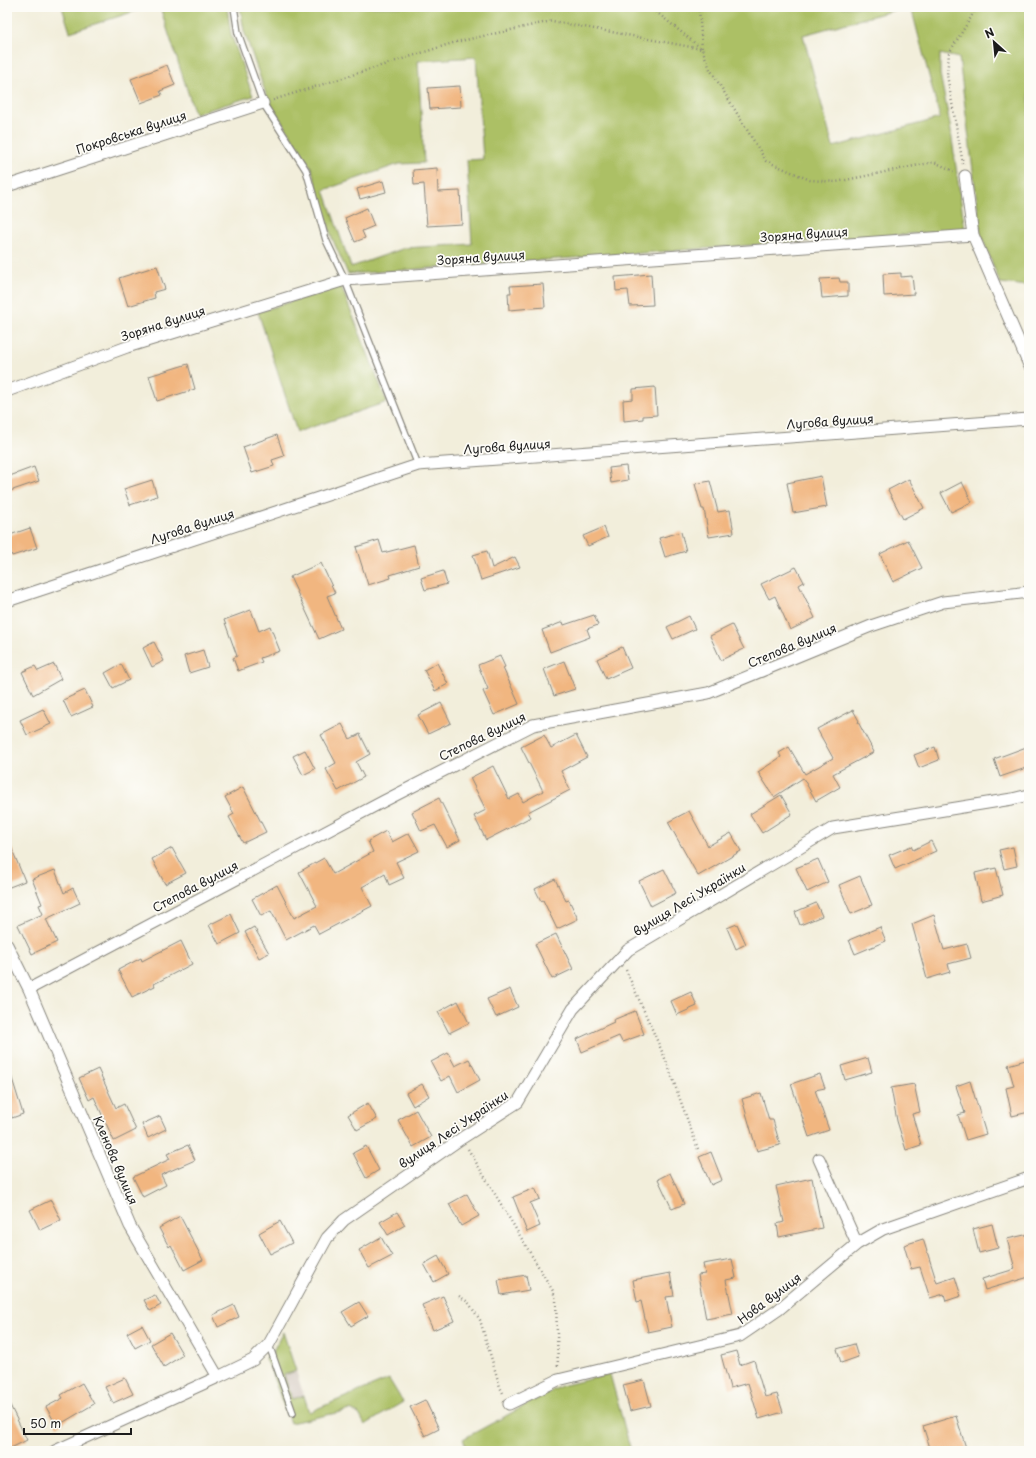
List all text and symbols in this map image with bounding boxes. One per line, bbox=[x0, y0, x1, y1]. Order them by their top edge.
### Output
north arrow bbox=[974, 22, 1014, 62]
text: N bbox=[981, 23, 997, 42]
street label: Покровська вулиця bbox=[73, 106, 189, 158]
street label: Зоряна вулиця bbox=[760, 222, 848, 246]
street label: Зоряна вулиця bbox=[437, 245, 525, 269]
street label: Зоряна вулиця bbox=[118, 301, 208, 345]
street label: Лугова вулиця bbox=[786, 409, 874, 433]
street label: Лугова вулиця bbox=[463, 434, 551, 458]
street label: Лугова вулиця bbox=[148, 504, 236, 548]
street label: Степова вулиця bbox=[745, 618, 839, 672]
street label: Степова вулиця bbox=[435, 707, 529, 765]
street label: Степова вулиця bbox=[149, 856, 241, 916]
street label: вулиця Лесі Українки bbox=[629, 858, 749, 940]
street label: вулиця Лесі Українки bbox=[395, 1086, 511, 1172]
street label: Кленова вулиця bbox=[89, 1113, 143, 1207]
street label: Нова вулиця bbox=[733, 1268, 805, 1328]
scale bar bbox=[24, 1410, 131, 1436]
text: 50 m bbox=[30, 1414, 61, 1432]

